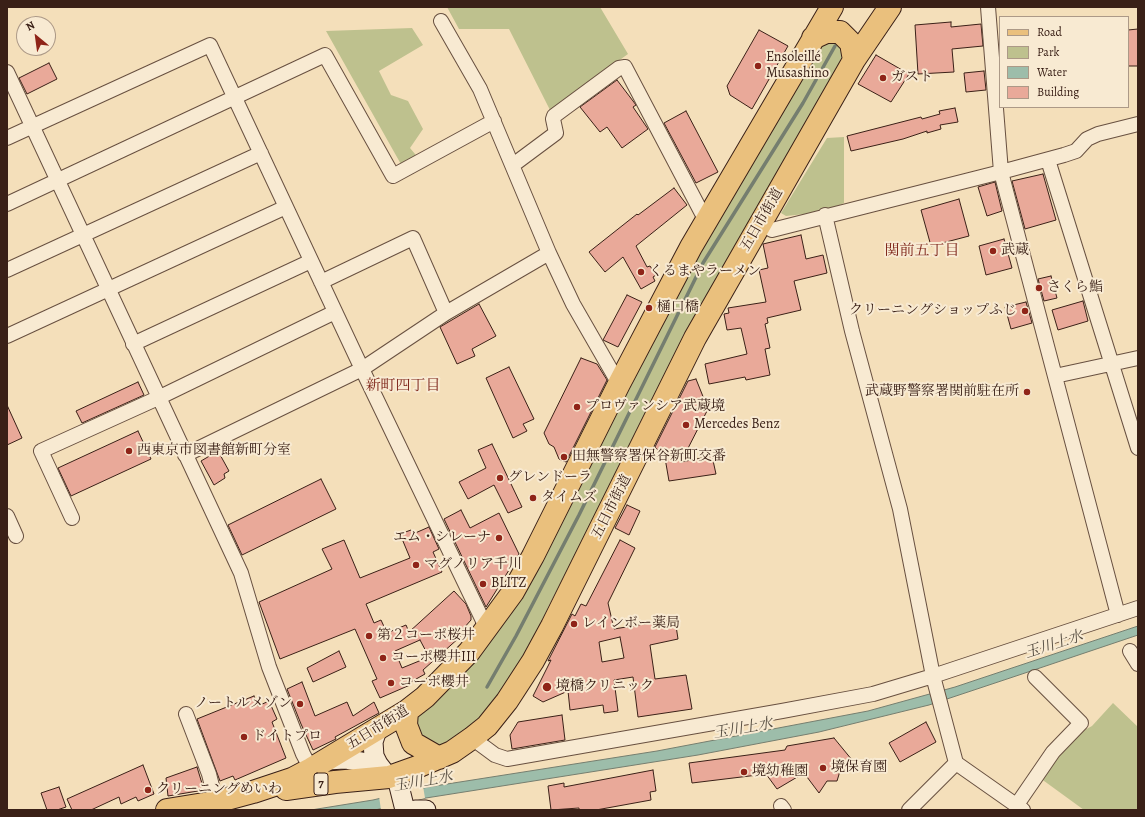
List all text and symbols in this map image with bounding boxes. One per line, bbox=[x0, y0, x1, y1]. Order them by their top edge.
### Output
north arrow bbox=[16, 16, 56, 56]
legend bbox=[999, 16, 1129, 108]
text: N bbox=[23, 17, 38, 34]
text: Road bbox=[1037, 24, 1062, 40]
text: Park bbox=[1037, 44, 1060, 60]
place label: Ensoleillé Musashino bbox=[766, 50, 829, 82]
marker: Ensoleillé Musashino bbox=[753, 61, 763, 71]
text: Water bbox=[1037, 64, 1067, 80]
place label: ガスト bbox=[891, 70, 933, 86]
marker: ガスト bbox=[878, 73, 888, 83]
text: Building bbox=[1037, 84, 1079, 100]
street label: 五日市街道 bbox=[737, 185, 787, 255]
district label: 関前五丁目 bbox=[885, 242, 959, 260]
place label: 武蔵 bbox=[1001, 243, 1029, 259]
marker: 武蔵 bbox=[988, 246, 998, 256]
place label: くるまやラーメン bbox=[649, 264, 761, 280]
marker: くるまやラーメン bbox=[636, 267, 646, 277]
place label: さくら鮨 bbox=[1047, 280, 1103, 296]
marker: さくら鮨 bbox=[1034, 283, 1044, 293]
place label: 樋口橋 bbox=[657, 300, 699, 316]
marker: 樋口橋 bbox=[644, 303, 654, 313]
place label: クリーニングショップふじ bbox=[849, 303, 1017, 319]
marker: クリーニングショップふじ bbox=[1020, 306, 1030, 316]
district label: 新町四丁目 bbox=[366, 377, 440, 395]
place label: 武蔵野警察署関前駐在所 bbox=[865, 384, 1019, 400]
marker: 武蔵野警察署関前駐在所 bbox=[1022, 387, 1032, 397]
place label: プロヴァンシア武蔵境 bbox=[585, 399, 725, 415]
marker: プロヴァンシア武蔵境 bbox=[572, 402, 582, 412]
place label: Mercedes Benz bbox=[694, 417, 780, 433]
marker: Mercedes Benz bbox=[681, 420, 691, 430]
place label: 西東京市図書館新町分室 bbox=[137, 443, 291, 459]
marker: 西東京市図書館新町分室 bbox=[124, 446, 134, 456]
place label: 田無警察署保谷新町交番 bbox=[572, 449, 726, 465]
marker: 田無警察署保谷新町交番 bbox=[559, 452, 569, 462]
place label: グレンドーラ bbox=[508, 470, 592, 486]
street label: 五日市街道 bbox=[589, 472, 635, 542]
marker: グレンドーラ bbox=[495, 473, 505, 483]
place label: タイムズ bbox=[541, 490, 597, 506]
marker: タイムズ bbox=[528, 493, 538, 503]
place label: エム・シレーナ bbox=[393, 530, 491, 546]
marker: エム・シレーナ bbox=[494, 533, 504, 543]
place label: マグノリア千川 bbox=[424, 557, 522, 573]
marker: マグノリア千川 bbox=[411, 560, 421, 570]
place label: BLITZ bbox=[491, 576, 527, 592]
marker: BLITZ bbox=[478, 579, 488, 589]
place label: レインボー薬局 bbox=[582, 616, 680, 632]
marker: レインボー薬局 bbox=[569, 619, 579, 629]
water label: 玉川上水 bbox=[1023, 627, 1085, 663]
place label: 第２コーポ桜井 bbox=[377, 628, 475, 644]
marker: 第２コーポ桜井 bbox=[364, 631, 374, 641]
place label: コーポ櫻井III bbox=[391, 650, 476, 666]
marker: コーポ櫻井III bbox=[378, 653, 388, 663]
place label: コーポ櫻井 bbox=[399, 675, 469, 691]
marker: コーポ櫻井 bbox=[386, 678, 396, 688]
place label: 境橋クリニック bbox=[556, 679, 654, 695]
marker: 境橋クリニック bbox=[541, 681, 553, 693]
place label: ノートルメゾン bbox=[194, 696, 292, 712]
marker: ノートルメゾン bbox=[295, 699, 305, 709]
street label: 五日市街道 bbox=[344, 702, 412, 754]
water label: 玉川上水 bbox=[712, 715, 774, 743]
place label: ドイトプロ bbox=[252, 729, 322, 745]
marker: ドイトプロ bbox=[239, 732, 249, 742]
place label: 境保育園 bbox=[831, 760, 887, 776]
marker: 境保育園 bbox=[818, 763, 828, 773]
place label: 境幼稚園 bbox=[752, 764, 808, 780]
marker: 境幼稚園 bbox=[739, 767, 749, 777]
water label: 玉川上水 bbox=[392, 768, 454, 796]
road number: 7 bbox=[314, 773, 328, 795]
place label: クリーニングめいわ bbox=[156, 782, 282, 798]
marker: クリーニングめいわ bbox=[143, 785, 153, 795]

